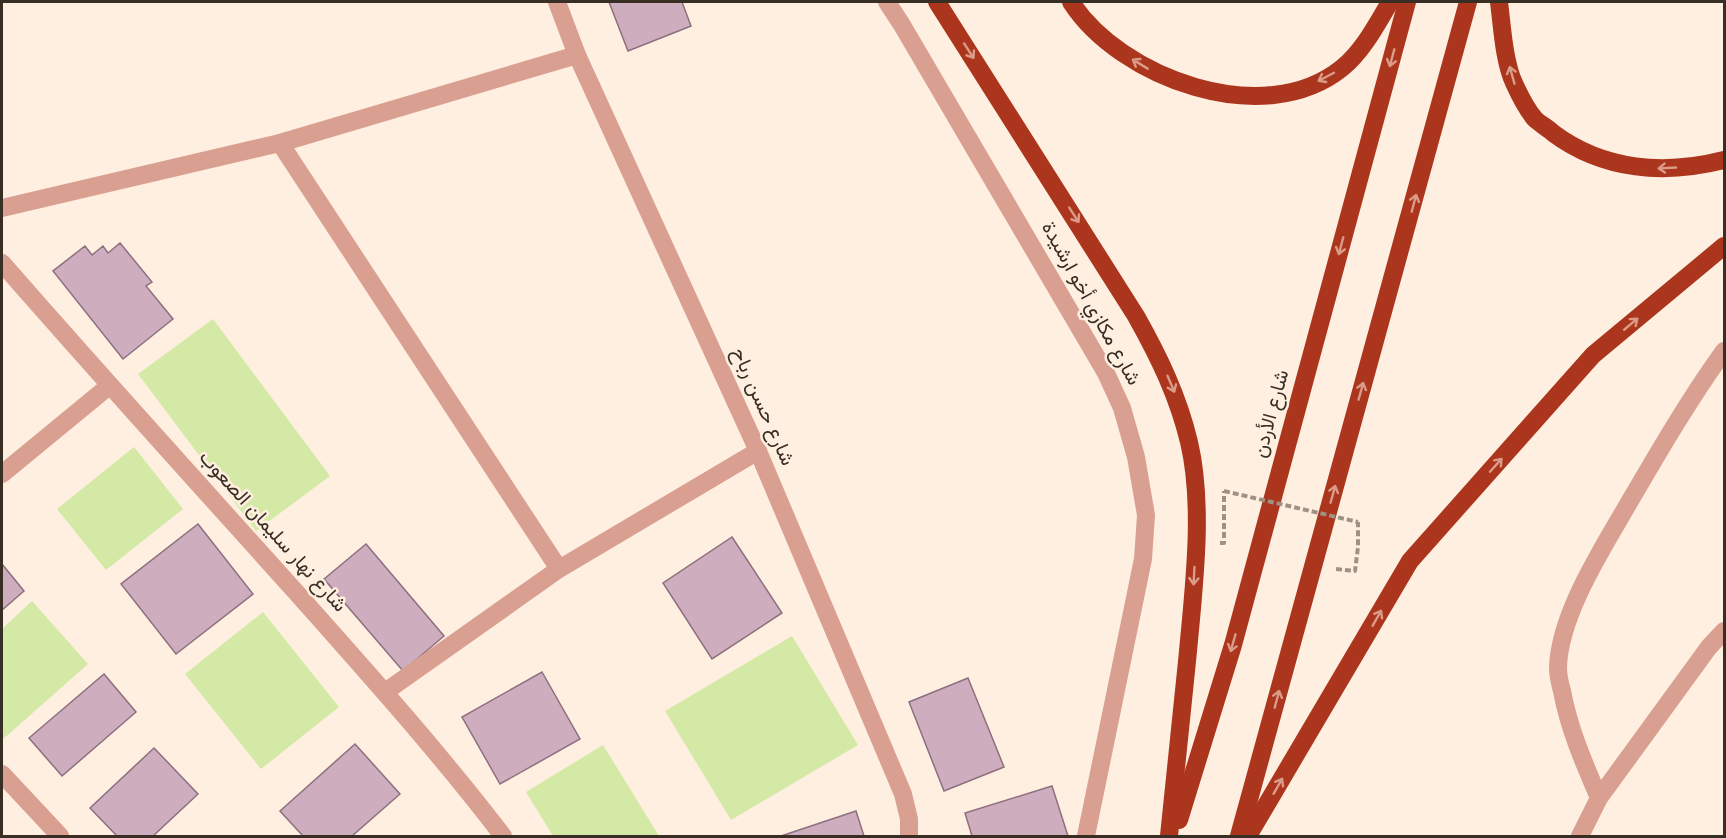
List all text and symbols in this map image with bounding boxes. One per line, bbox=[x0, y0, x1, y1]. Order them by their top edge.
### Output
one-way arrow bbox=[963, 42, 975, 59]
one-way arrow bbox=[1386, 48, 1397, 67]
one-way arrow bbox=[1132, 57, 1149, 69]
one-way arrow bbox=[1506, 66, 1517, 85]
one-way arrow bbox=[1318, 72, 1336, 83]
one-way arrow bbox=[1657, 163, 1677, 174]
one-way arrow bbox=[1409, 194, 1420, 213]
one-way arrow bbox=[1068, 206, 1080, 223]
street label: شارع مكازي أخو ارشيدة bbox=[1032, 216, 1148, 392]
one-way arrow bbox=[1335, 236, 1346, 255]
one-way arrow bbox=[1623, 318, 1639, 331]
street label: شارع حسن رباح bbox=[722, 343, 802, 471]
street label: شارع الأردن bbox=[1245, 366, 1299, 462]
one-way arrow bbox=[1166, 374, 1177, 393]
one-way arrow bbox=[1356, 382, 1368, 401]
street label: شارع نهار سليمان الصعوب bbox=[190, 444, 354, 620]
one-way arrow bbox=[1489, 457, 1503, 472]
one-way arrow bbox=[1328, 484, 1339, 503]
one-way arrow bbox=[1189, 565, 1200, 585]
one-way arrow bbox=[1371, 610, 1383, 627]
one-way arrow bbox=[1227, 633, 1238, 652]
one-way arrow bbox=[1271, 690, 1283, 709]
one-way arrow bbox=[1272, 778, 1284, 795]

